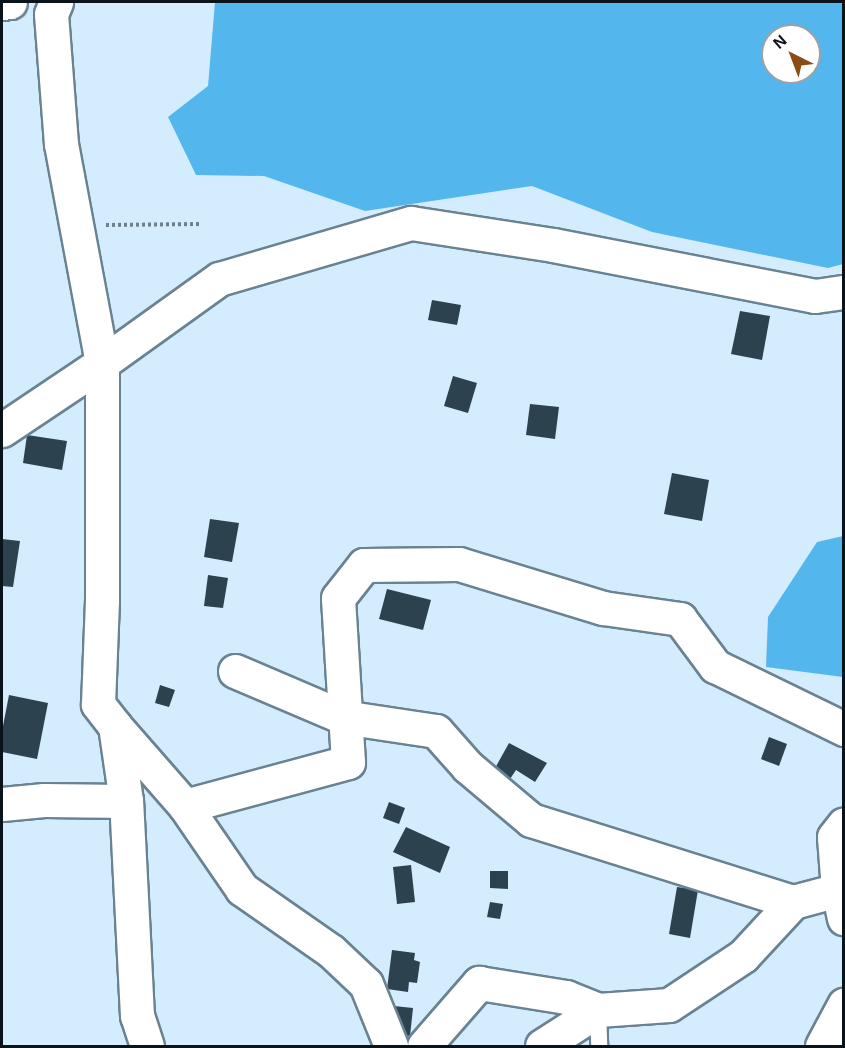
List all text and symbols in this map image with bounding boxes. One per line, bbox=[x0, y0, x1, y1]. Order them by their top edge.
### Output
north arrow bbox=[761, 24, 821, 84]
text: N bbox=[770, 32, 790, 52]

